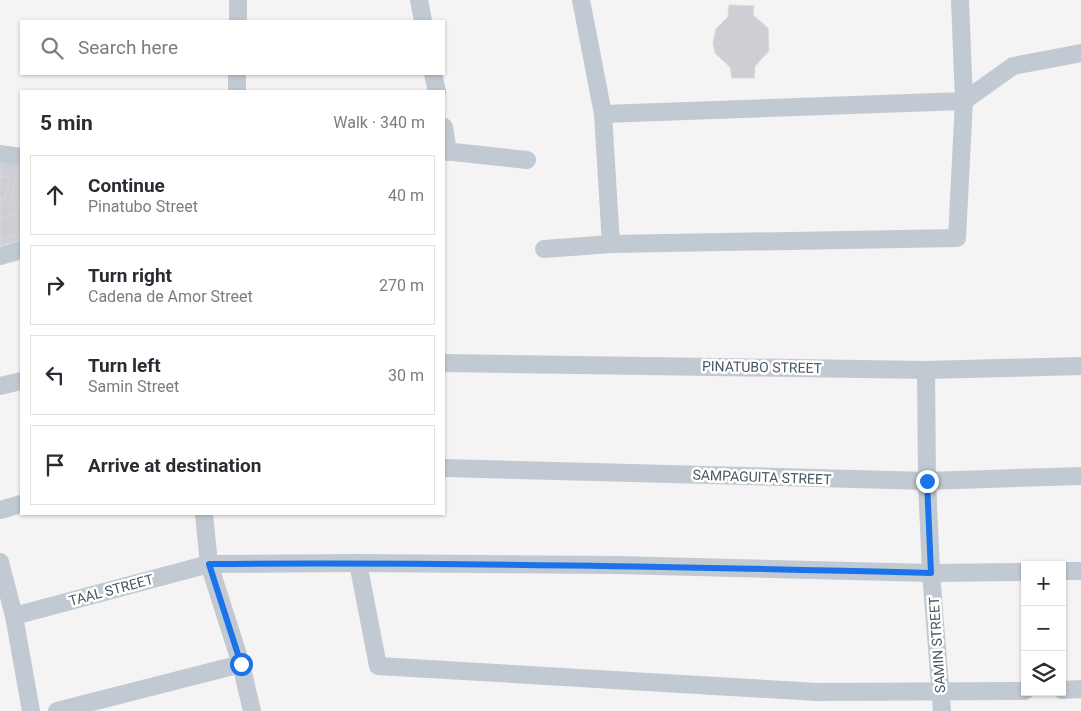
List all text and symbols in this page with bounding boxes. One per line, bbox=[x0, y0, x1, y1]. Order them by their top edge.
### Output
search box bbox=[20, 20, 445, 75]
icon: search bbox=[38, 34, 66, 62]
text: Search here bbox=[78, 36, 178, 59]
text: 5 min bbox=[40, 111, 93, 135]
text: Walk · 340 m bbox=[333, 113, 425, 132]
text: Continue bbox=[88, 174, 165, 197]
icon: ahead bbox=[41, 181, 69, 209]
text: 40 m bbox=[388, 186, 424, 205]
text: Pinatubo Street bbox=[88, 197, 198, 216]
text: Turn right bbox=[88, 264, 172, 287]
icon: right bbox=[41, 271, 69, 299]
text: 270 m bbox=[379, 276, 424, 295]
text: Cadena de Amor Street bbox=[88, 287, 253, 306]
text: Turn left bbox=[88, 354, 161, 377]
street label: PINATUBO STREET bbox=[702, 358, 823, 376]
icon: left bbox=[41, 361, 69, 389]
text: 30 m bbox=[388, 366, 424, 385]
text: Samin Street bbox=[88, 377, 179, 396]
icon: arrive bbox=[41, 451, 69, 479]
text: Arrive at destination bbox=[88, 454, 261, 477]
street label: SAMPAGUITA STREET bbox=[692, 467, 832, 487]
route end bbox=[916, 470, 939, 493]
map controls bbox=[1021, 561, 1066, 696]
button: + bbox=[1021, 561, 1066, 606]
street label: TAAL STREET bbox=[67, 571, 156, 609]
street label: SAMIN STREET bbox=[926, 596, 948, 694]
button: − bbox=[1021, 606, 1066, 651]
button: layers bbox=[1021, 651, 1066, 696]
route start bbox=[230, 653, 253, 676]

